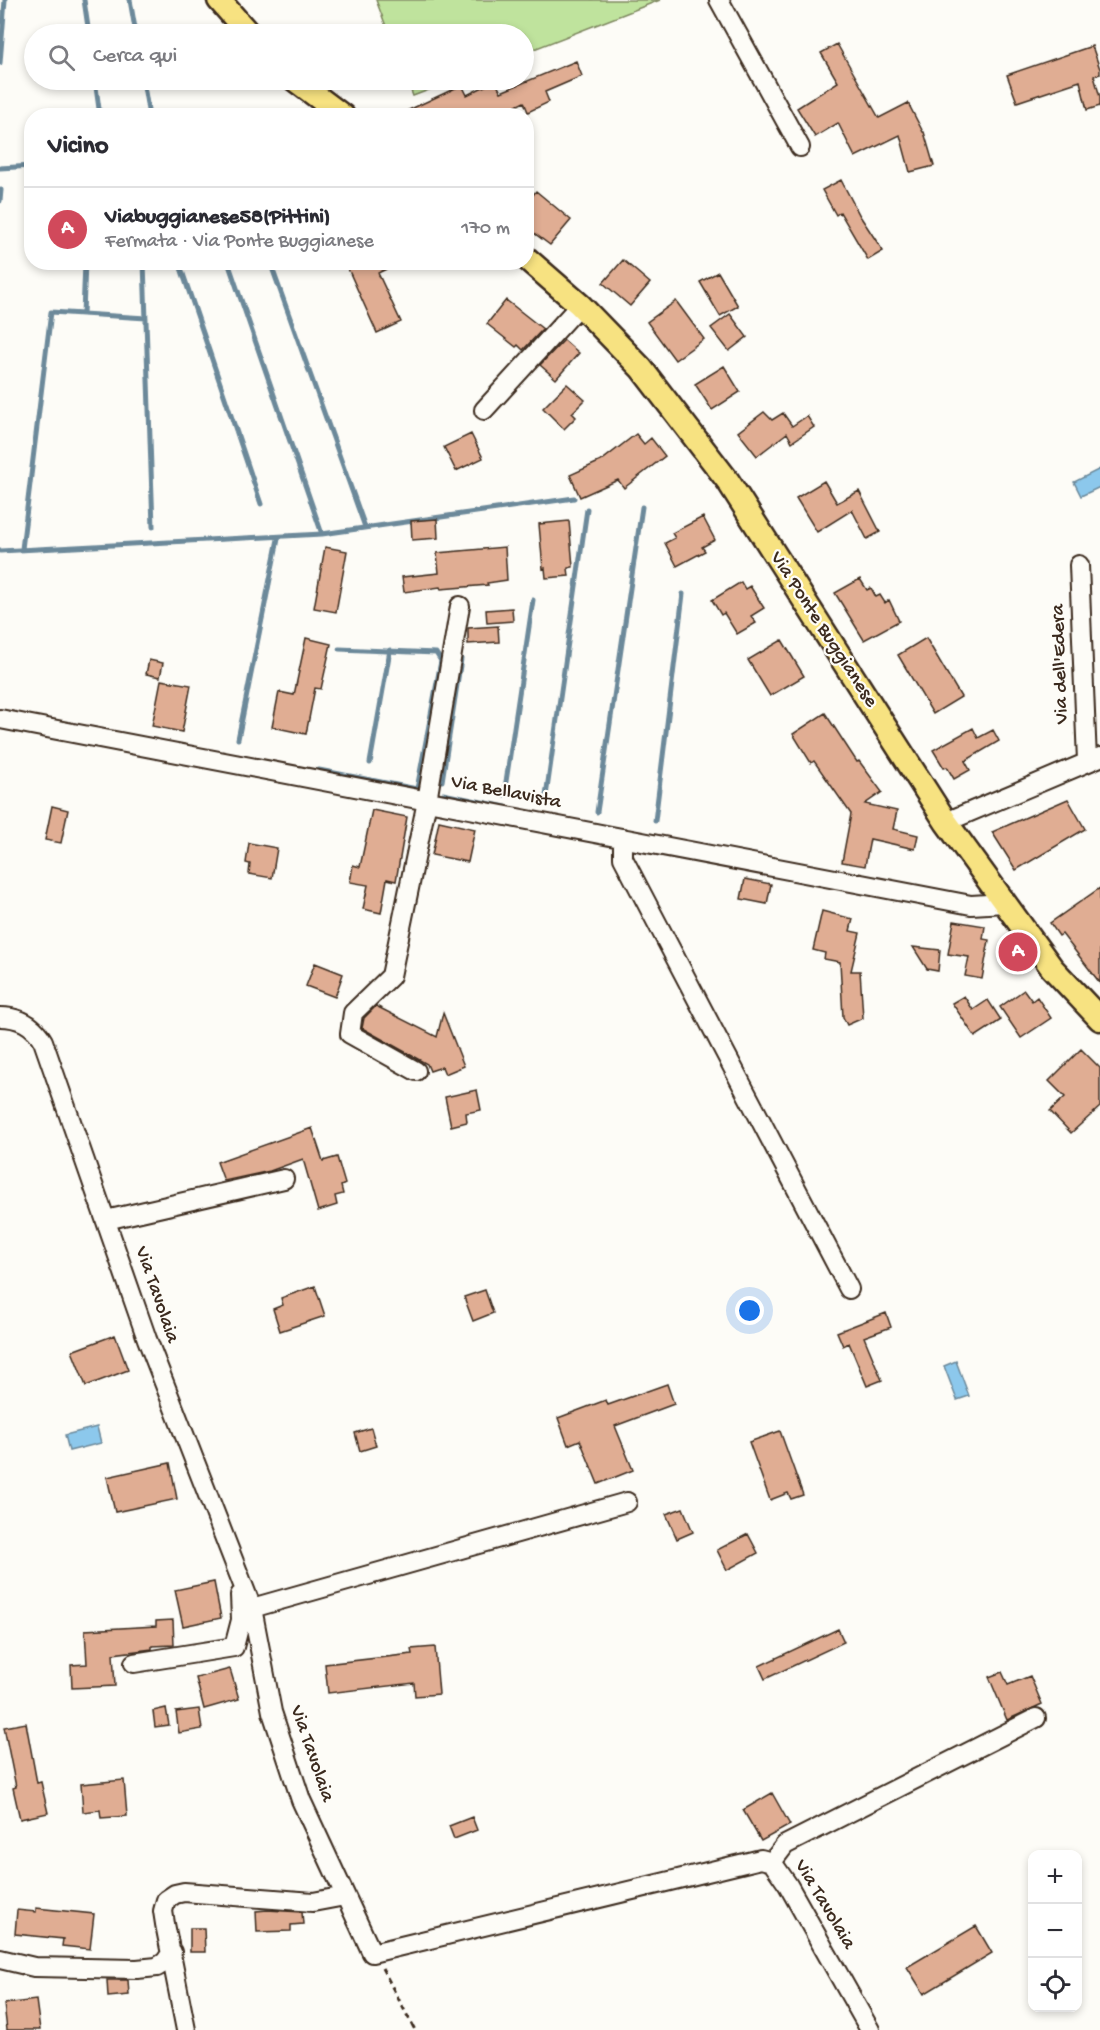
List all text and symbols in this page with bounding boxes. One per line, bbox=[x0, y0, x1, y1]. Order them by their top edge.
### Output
search box bbox=[24, 24, 534, 90]
icon: search bbox=[45, 41, 78, 74]
text: Cerca qui bbox=[93, 44, 177, 70]
text: Vicino bbox=[48, 132, 108, 163]
text: Viabuggianese58(Pittini) bbox=[105, 205, 330, 231]
text: A bbox=[62, 218, 73, 241]
text: 170 m bbox=[461, 218, 510, 241]
text: Fermata · Via Ponte Buggianese bbox=[105, 231, 374, 254]
street label: Via Ponte Buggianese bbox=[764, 547, 882, 713]
street label: Via dell'Edera bbox=[1047, 603, 1075, 725]
street label: Via Bellavista bbox=[448, 771, 564, 815]
pin: A bbox=[998, 930, 1038, 974]
street label: Via Tavolaia bbox=[128, 1243, 183, 1347]
your location bbox=[735, 1296, 764, 1325]
street label: Via Tavolaia bbox=[283, 1702, 338, 1806]
map controls bbox=[1028, 1850, 1082, 2012]
button: + bbox=[1028, 1850, 1082, 1904]
street label: Via Tavolaia bbox=[788, 1855, 860, 1955]
button: − bbox=[1028, 1904, 1082, 1958]
button: locate bbox=[1028, 1958, 1082, 2012]

